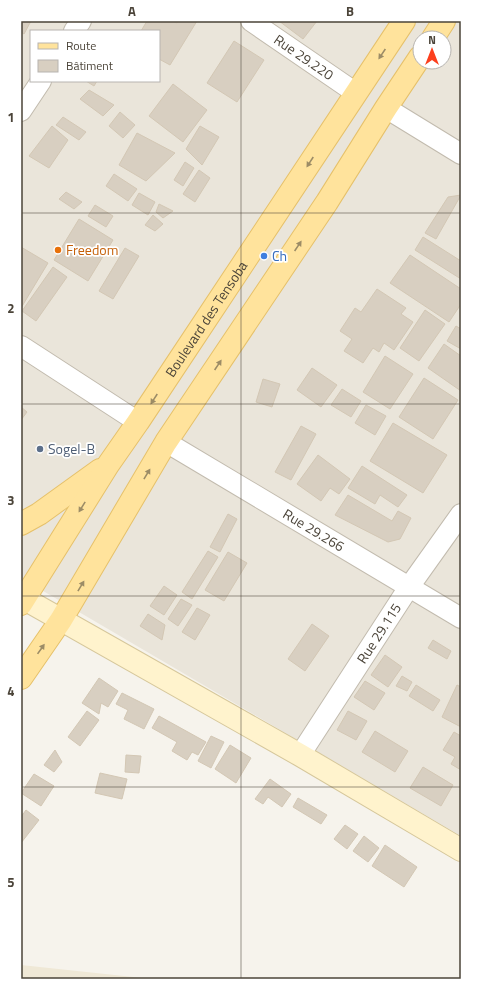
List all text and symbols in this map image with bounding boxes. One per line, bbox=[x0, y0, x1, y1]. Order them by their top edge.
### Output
text: A bbox=[128, 1, 136, 21]
text: B bbox=[346, 1, 354, 21]
street label: Rue 29.220 bbox=[270, 29, 338, 85]
legend bbox=[30, 30, 160, 82]
north arrow bbox=[412, 30, 452, 70]
text: N bbox=[428, 32, 436, 48]
text: Route bbox=[66, 36, 96, 55]
one-way arrow bbox=[378, 48, 386, 59]
text: Bâtiment bbox=[66, 56, 114, 75]
text: 1 bbox=[7, 107, 15, 127]
one-way arrow bbox=[306, 157, 314, 167]
place label: Freedom bbox=[66, 239, 118, 260]
one-way arrow bbox=[294, 240, 302, 251]
marker: Freedom bbox=[53, 245, 63, 255]
place label: Ch bbox=[272, 245, 287, 266]
marker: Ch bbox=[259, 251, 269, 261]
street label: Boulevard des Tensoba bbox=[160, 256, 252, 381]
text: 2 bbox=[7, 298, 15, 318]
one-way arrow bbox=[214, 359, 221, 371]
one-way arrow bbox=[150, 394, 158, 404]
place label: Sogel-B bbox=[48, 438, 95, 459]
marker: Sogel-B bbox=[35, 444, 45, 454]
one-way arrow bbox=[143, 469, 151, 479]
text: 3 bbox=[7, 490, 15, 510]
one-way arrow bbox=[78, 501, 85, 513]
street label: Rue 29.266 bbox=[279, 503, 349, 556]
one-way arrow bbox=[77, 580, 84, 592]
street label: Rue 29.115 bbox=[351, 599, 406, 668]
one-way arrow bbox=[37, 644, 45, 654]
text: 4 bbox=[7, 681, 15, 701]
text: 5 bbox=[7, 872, 15, 892]

